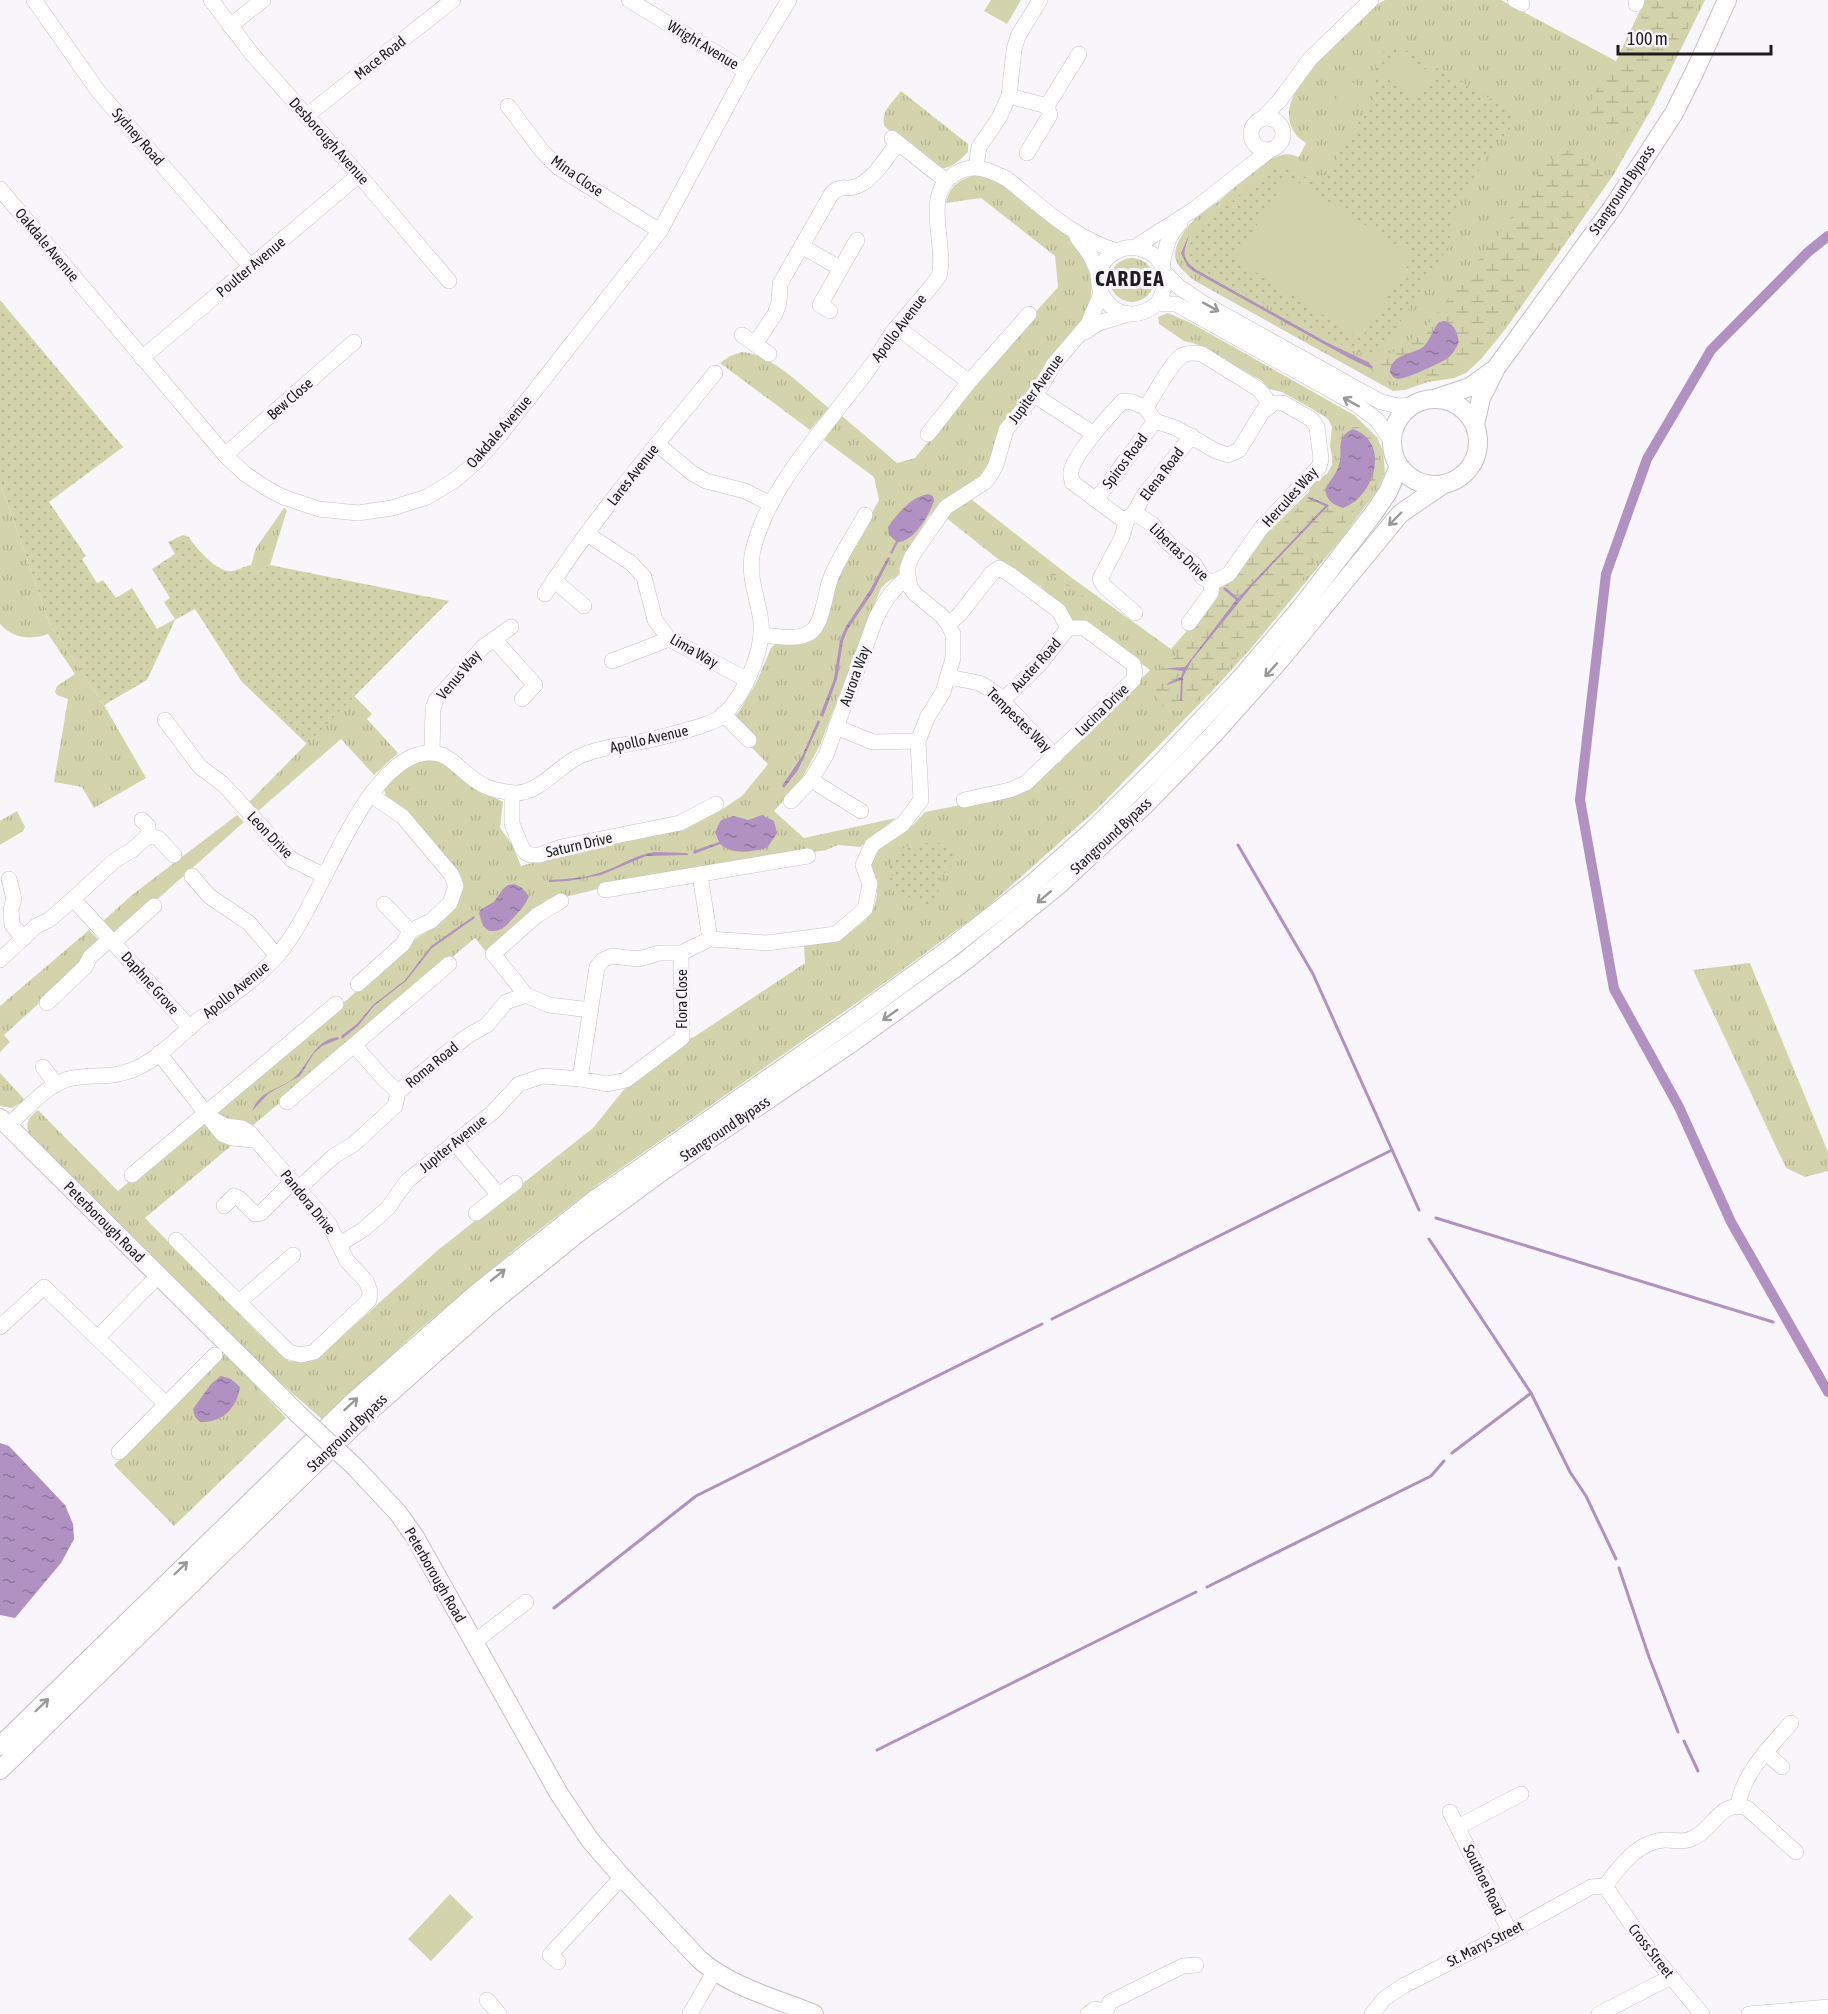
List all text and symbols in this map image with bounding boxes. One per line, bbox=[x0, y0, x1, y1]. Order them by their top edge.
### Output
street label: Wright Avenue bbox=[664, 17, 742, 73]
scale bar bbox=[1618, 18, 1771, 56]
text: 100 m bbox=[1627, 28, 1668, 49]
street label: Mace Road bbox=[351, 32, 409, 83]
street label: Desborough Avenue bbox=[286, 94, 373, 188]
street label: Sydney Road bbox=[109, 105, 168, 169]
street label: Stanground Bypass bbox=[1585, 142, 1658, 238]
street label: Mina Close bbox=[548, 152, 607, 200]
street label: Oakdale Avenue bbox=[12, 205, 83, 285]
street label: Poulter Avenue bbox=[213, 233, 289, 300]
district label: CARDEA bbox=[1095, 266, 1165, 290]
street label: Apollo Avenue bbox=[868, 291, 930, 365]
one-way arrow bbox=[1203, 302, 1220, 314]
street label: Jupiter Avenue bbox=[1005, 351, 1067, 427]
street label: Bew Close bbox=[264, 374, 316, 423]
street label: Oakdale Avenue bbox=[463, 392, 535, 471]
one-way arrow bbox=[1343, 396, 1360, 408]
street label: Spiros Road bbox=[1098, 430, 1151, 492]
street label: Lares Avenue bbox=[603, 441, 662, 509]
street label: Elena Road bbox=[1136, 444, 1187, 504]
street label: Hercules Way bbox=[1258, 463, 1321, 530]
one-way arrow bbox=[1388, 512, 1402, 527]
street label: Libertas Drive bbox=[1146, 519, 1212, 584]
street label: Lima Way bbox=[667, 630, 721, 671]
street label: Auster Road bbox=[1007, 634, 1064, 695]
street label: Aurora Way bbox=[836, 643, 873, 708]
street label: Venus Way bbox=[433, 647, 484, 703]
one-way arrow bbox=[1264, 662, 1278, 677]
street label: Lucina Drive bbox=[1071, 680, 1132, 739]
street label: Tempestes Way bbox=[983, 684, 1055, 756]
street label: Apollo Avenue bbox=[608, 721, 690, 756]
street label: Stanground Bypass bbox=[1067, 794, 1155, 877]
street label: Leon Drive bbox=[244, 808, 297, 862]
street label: Saturn Drive bbox=[544, 829, 614, 860]
one-way arrow bbox=[1036, 890, 1052, 903]
street label: Daphne Grove bbox=[118, 948, 183, 1017]
street label: Apollo Avenue bbox=[199, 958, 272, 1021]
street label: Flora Close bbox=[673, 969, 690, 1029]
one-way arrow bbox=[882, 1009, 898, 1022]
street label: Roma Road bbox=[402, 1038, 462, 1091]
street label: Stanground Bypass bbox=[677, 1092, 773, 1165]
street label: Jupiter Avenue bbox=[416, 1111, 490, 1176]
street label: Pandora Drive bbox=[277, 1166, 340, 1237]
street label: Peterborough Road bbox=[61, 1178, 148, 1265]
one-way arrow bbox=[490, 1269, 506, 1282]
street label: Stanground Bypass bbox=[303, 1390, 390, 1475]
one-way arrow bbox=[344, 1396, 359, 1411]
street label: Peterborough Road bbox=[401, 1524, 469, 1625]
one-way arrow bbox=[174, 1561, 189, 1576]
one-way arrow bbox=[34, 1697, 49, 1712]
street label: Southoe Road bbox=[1460, 1842, 1509, 1918]
street label: St. Marys Street bbox=[1444, 1917, 1526, 1970]
street label: Cross Street bbox=[1625, 1920, 1678, 1981]

